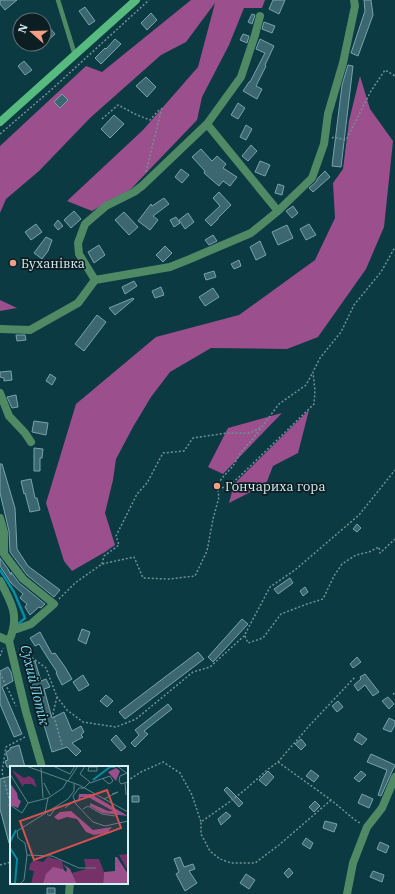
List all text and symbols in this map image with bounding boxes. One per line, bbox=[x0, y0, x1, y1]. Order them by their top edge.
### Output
north arrow bbox=[12, 12, 52, 52]
text: N bbox=[15, 22, 31, 35]
place label: Буханівка bbox=[21, 255, 85, 272]
marker: Буханівка bbox=[8, 258, 18, 268]
place label: Гончариха гора bbox=[225, 478, 326, 495]
marker: Гончариха гора bbox=[212, 481, 222, 491]
water label: Сухий Потік bbox=[16, 643, 54, 727]
inset map bbox=[10, 766, 128, 884]

